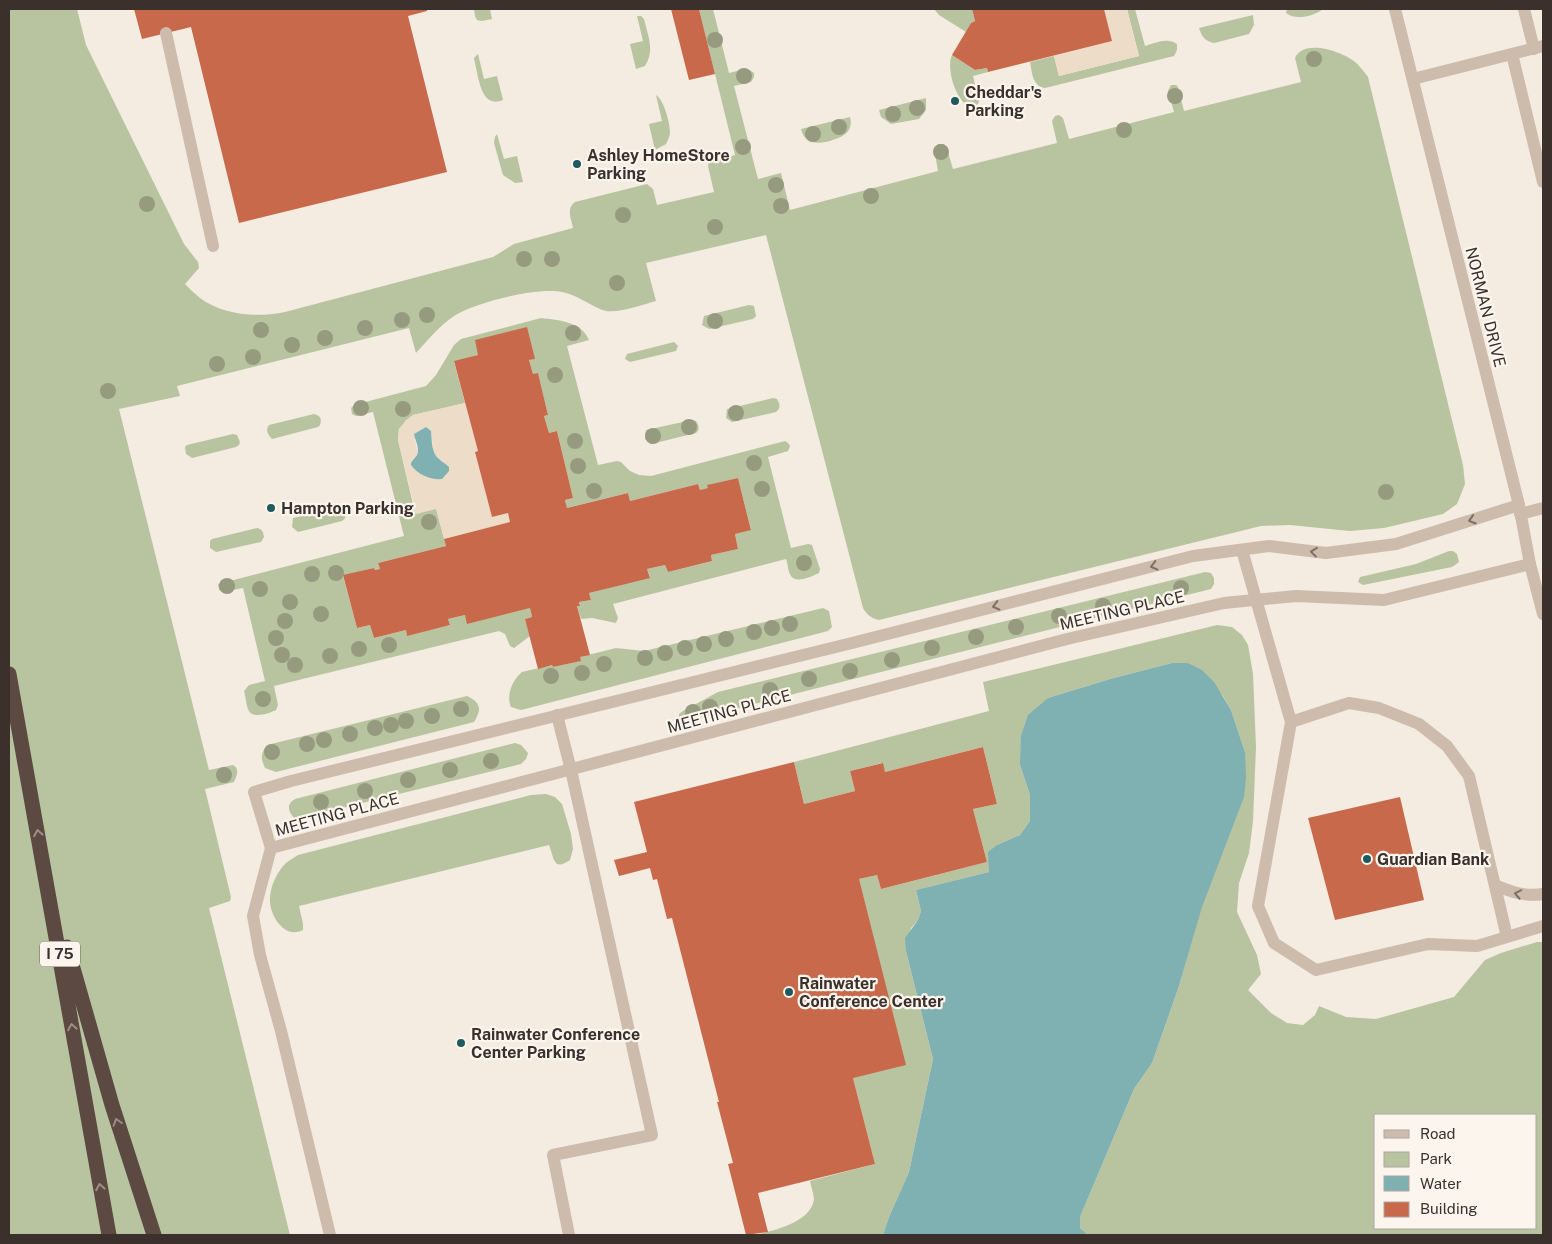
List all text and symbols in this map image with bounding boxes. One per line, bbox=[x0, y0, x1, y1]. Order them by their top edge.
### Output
place label: Cheddar's Parking bbox=[965, 83, 1042, 120]
marker: Cheddar's Parking bbox=[949, 95, 961, 107]
place label: Ashley HomeStore Parking bbox=[587, 146, 730, 183]
marker: Ashley HomeStore Parking bbox=[571, 158, 583, 170]
street label: NORMAN DRIVE bbox=[1461, 245, 1510, 369]
place label: Hampton Parking bbox=[281, 499, 414, 518]
marker: Hampton Parking bbox=[265, 502, 277, 514]
one-way arrow bbox=[1468, 514, 1477, 524]
one-way arrow bbox=[1310, 547, 1318, 558]
one-way arrow bbox=[1149, 560, 1158, 571]
street label: MEETING PLACE bbox=[1058, 587, 1186, 634]
one-way arrow bbox=[992, 600, 1001, 611]
street label: MEETING PLACE bbox=[665, 686, 793, 737]
street label: MEETING PLACE bbox=[273, 789, 401, 840]
one-way arrow bbox=[33, 828, 44, 837]
place label: Guardian Bank bbox=[1377, 850, 1489, 869]
marker: Guardian Bank bbox=[1361, 853, 1373, 865]
one-way arrow bbox=[1514, 889, 1523, 899]
road number: I 75 bbox=[40, 942, 80, 966]
place label: Rainwater Conference Center bbox=[799, 974, 944, 1011]
marker: Rainwater Conference Center bbox=[783, 986, 795, 998]
one-way arrow bbox=[68, 1023, 78, 1032]
place label: Rainwater Conference Center Parking bbox=[471, 1025, 640, 1062]
marker: Rainwater Conference Center Parking bbox=[455, 1037, 467, 1049]
legend bbox=[1374, 1114, 1537, 1229]
one-way arrow bbox=[113, 1119, 123, 1127]
text: Road bbox=[1420, 1125, 1456, 1142]
text: Park bbox=[1420, 1150, 1452, 1167]
text: Water bbox=[1420, 1175, 1462, 1192]
one-way arrow bbox=[96, 1183, 106, 1192]
text: Building bbox=[1420, 1200, 1478, 1217]

